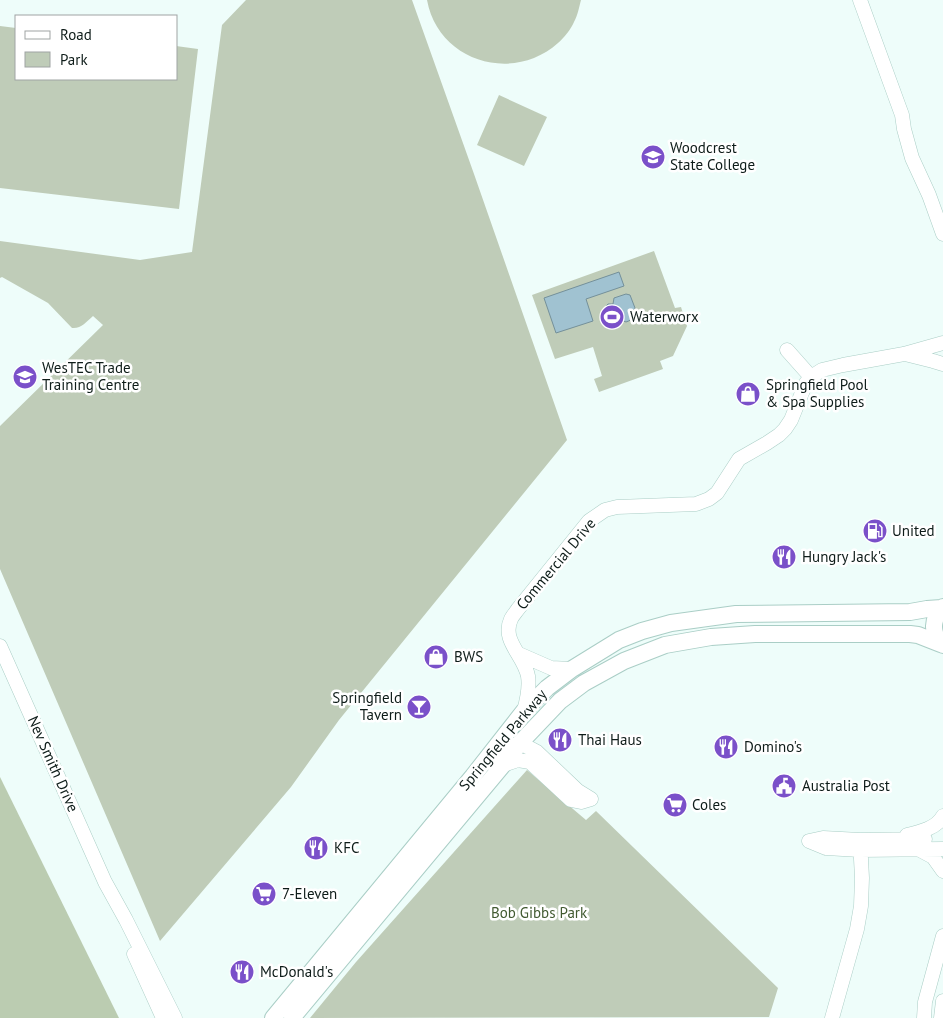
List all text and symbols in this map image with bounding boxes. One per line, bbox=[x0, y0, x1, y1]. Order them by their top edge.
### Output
legend bbox=[15, 15, 178, 80]
text: Road bbox=[60, 25, 92, 44]
text: Park bbox=[60, 50, 88, 69]
place label: Woodcrest State College bbox=[670, 138, 755, 174]
school or university icon: Woodcrest State College bbox=[640, 144, 666, 170]
sports icon: Waterworx bbox=[599, 304, 625, 330]
place label: Waterworx bbox=[630, 307, 699, 326]
place label: WesTEC Trade Training Centre bbox=[42, 358, 139, 394]
school or university icon: WesTEC Trade Training Centre bbox=[12, 364, 38, 390]
place label: Springfield Pool & Spa Supplies bbox=[766, 375, 869, 411]
shop icon: Springfield Pool & Spa Supplies bbox=[735, 381, 761, 407]
street label: Commercial Drive bbox=[512, 514, 599, 613]
fuel station icon: United bbox=[862, 518, 888, 544]
place label: United bbox=[892, 521, 935, 540]
restaurant icon: Hungry Jack's bbox=[771, 544, 797, 570]
place label: Hungry Jack's bbox=[802, 547, 886, 566]
shop icon: BWS bbox=[423, 644, 449, 670]
place label: BWS bbox=[454, 647, 483, 666]
street label: Springfield Parkway bbox=[455, 685, 551, 794]
place label: Springfield Tavern bbox=[332, 688, 402, 724]
bar icon: Springfield Tavern bbox=[406, 694, 432, 720]
street label: Nev Smith Drive bbox=[24, 713, 83, 815]
restaurant icon: Thai Haus bbox=[547, 727, 573, 753]
place label: Thai Haus bbox=[578, 730, 642, 749]
restaurant icon: Domino's bbox=[713, 734, 739, 760]
place label: Domino's bbox=[744, 737, 802, 756]
public building icon: Australia Post bbox=[771, 773, 797, 799]
place label: Australia Post bbox=[802, 776, 890, 795]
supermarket icon: Coles bbox=[662, 792, 688, 818]
place label: Coles bbox=[692, 795, 726, 814]
restaurant icon: KFC bbox=[303, 835, 329, 861]
place label: KFC bbox=[334, 838, 359, 857]
supermarket icon: 7-Eleven bbox=[251, 881, 277, 907]
place label: 7-Eleven bbox=[282, 884, 337, 903]
park label: Bob Gibbs Park bbox=[491, 903, 588, 922]
restaurant icon: McDonald's bbox=[229, 959, 255, 985]
place label: McDonald's bbox=[260, 962, 333, 981]

